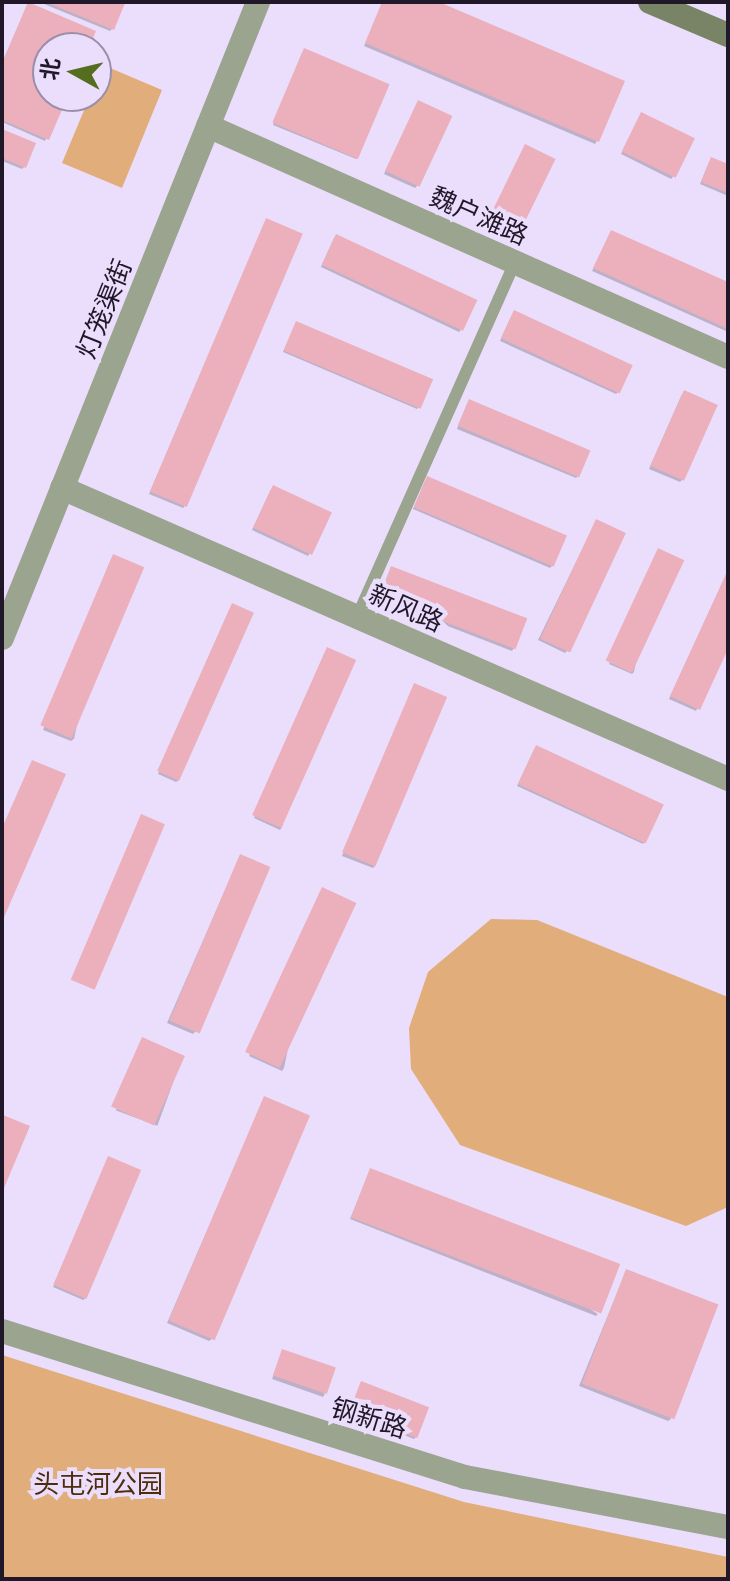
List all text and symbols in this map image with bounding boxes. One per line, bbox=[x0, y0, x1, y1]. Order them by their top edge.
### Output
north arrow bbox=[32, 32, 112, 112]
text: 北 bbox=[36, 56, 64, 82]
street label: 魏户滩路 bbox=[425, 181, 533, 251]
street label: 灯笼渠街 bbox=[70, 255, 138, 363]
street label: 新风路 bbox=[364, 578, 448, 638]
street label: 钢新路 bbox=[327, 1392, 411, 1444]
park label: 头屯河公园 bbox=[33, 1468, 163, 1500]

